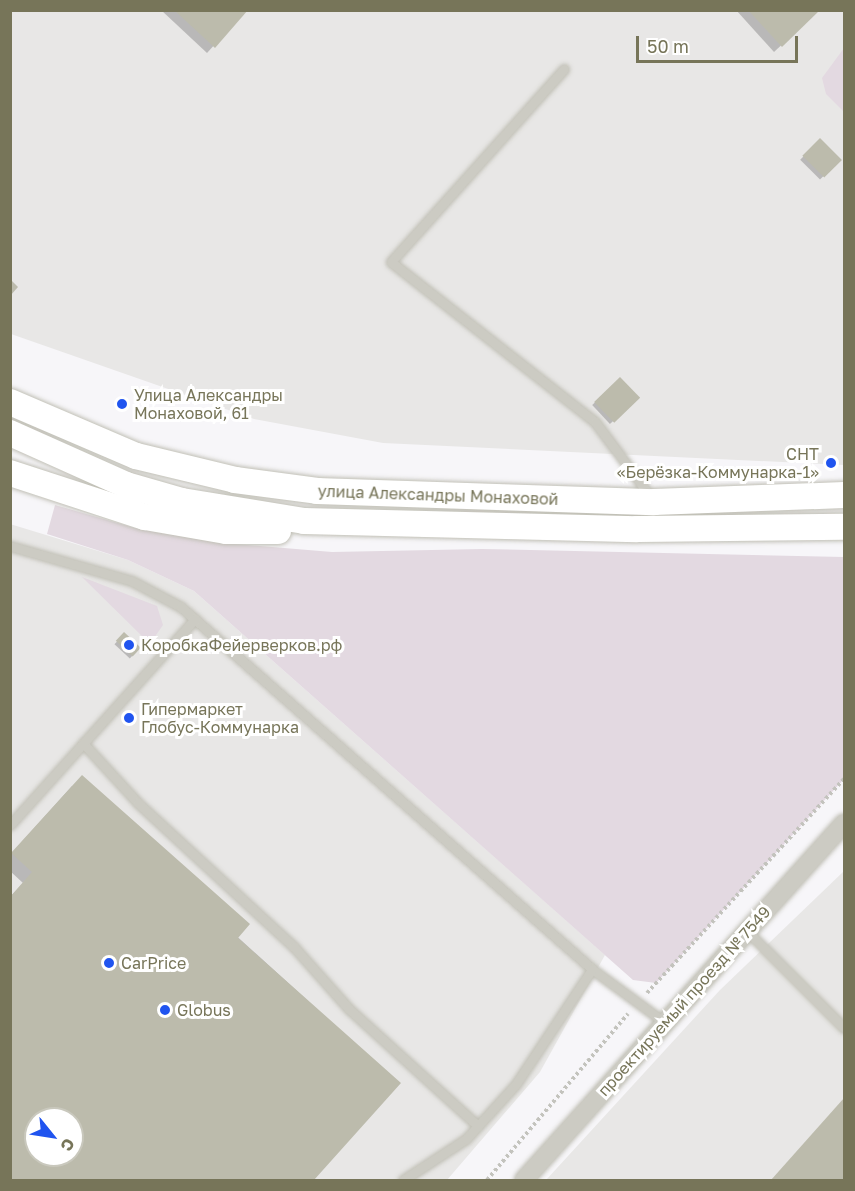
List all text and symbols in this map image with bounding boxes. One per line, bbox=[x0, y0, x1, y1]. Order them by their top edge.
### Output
scale bar bbox=[639, 24, 801, 62]
text: 50 m bbox=[647, 35, 689, 57]
place label: Улица Александры Монаховой, 61 bbox=[134, 385, 283, 423]
marker: Улица Александры Монаховой, 61 bbox=[115, 397, 129, 411]
place label: СНТ «Берёзка-Коммунарка-1» bbox=[617, 444, 819, 482]
marker: СНТ «Берёзка-Коммунарка-1» bbox=[824, 456, 838, 470]
street label: улица Александры Монаховой bbox=[317, 481, 559, 509]
place label: КоробкаФейерверков.рф bbox=[141, 635, 342, 655]
marker: КоробкаФейерверков.рф bbox=[122, 638, 136, 652]
place label: Гипермаркет Глобус-Коммунарка bbox=[141, 699, 299, 737]
marker: Гипермаркет Глобус-Коммунарка bbox=[122, 711, 136, 725]
street label: проектируемый проезд № 7549 bbox=[594, 902, 774, 1100]
place label: CarPrice bbox=[121, 953, 186, 973]
marker: CarPrice bbox=[102, 956, 116, 970]
place label: Globus bbox=[177, 1000, 231, 1020]
marker: Globus bbox=[158, 1003, 172, 1017]
north arrow bbox=[24, 1107, 84, 1167]
text: С bbox=[56, 1135, 79, 1155]

